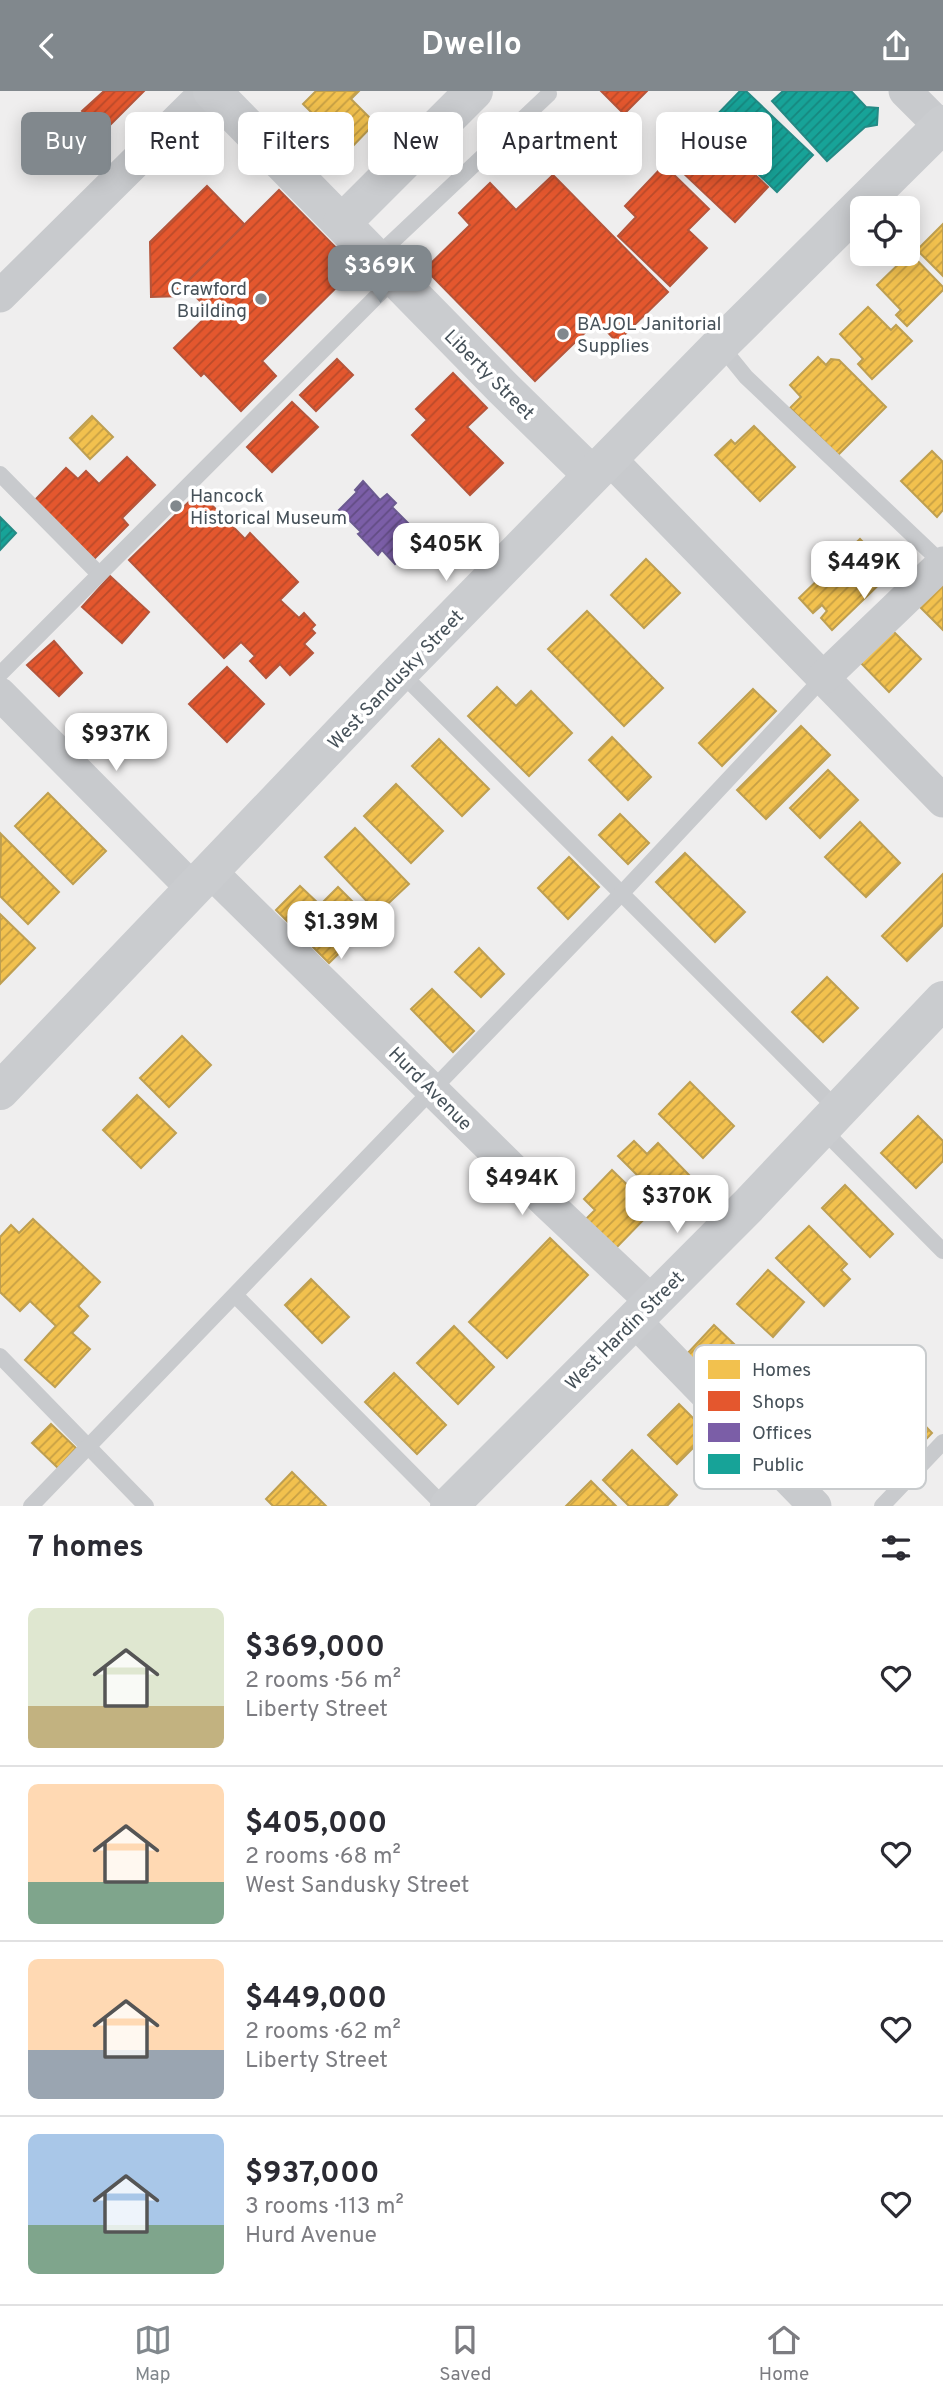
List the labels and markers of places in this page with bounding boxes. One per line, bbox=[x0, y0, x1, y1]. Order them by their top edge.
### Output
pin: $369K bbox=[331, 245, 429, 305]
place label: Crawford Building bbox=[170, 278, 247, 324]
marker: Crawford Building bbox=[253, 291, 269, 307]
place label: BAJOL Janitorial Supplies bbox=[577, 313, 722, 359]
marker: BAJOL Janitorial Supplies bbox=[555, 326, 571, 342]
place label: Hancock Historical Museum bbox=[190, 485, 347, 531]
marker: Hancock Historical Museum bbox=[168, 498, 184, 514]
pin: $405K bbox=[397, 524, 495, 583]
pin: $449K bbox=[815, 541, 913, 601]
pin: $937K bbox=[67, 713, 165, 773]
pin: $1.39M bbox=[284, 901, 398, 961]
pin: $494K bbox=[473, 1157, 571, 1217]
pin: $370K bbox=[628, 1175, 726, 1235]

